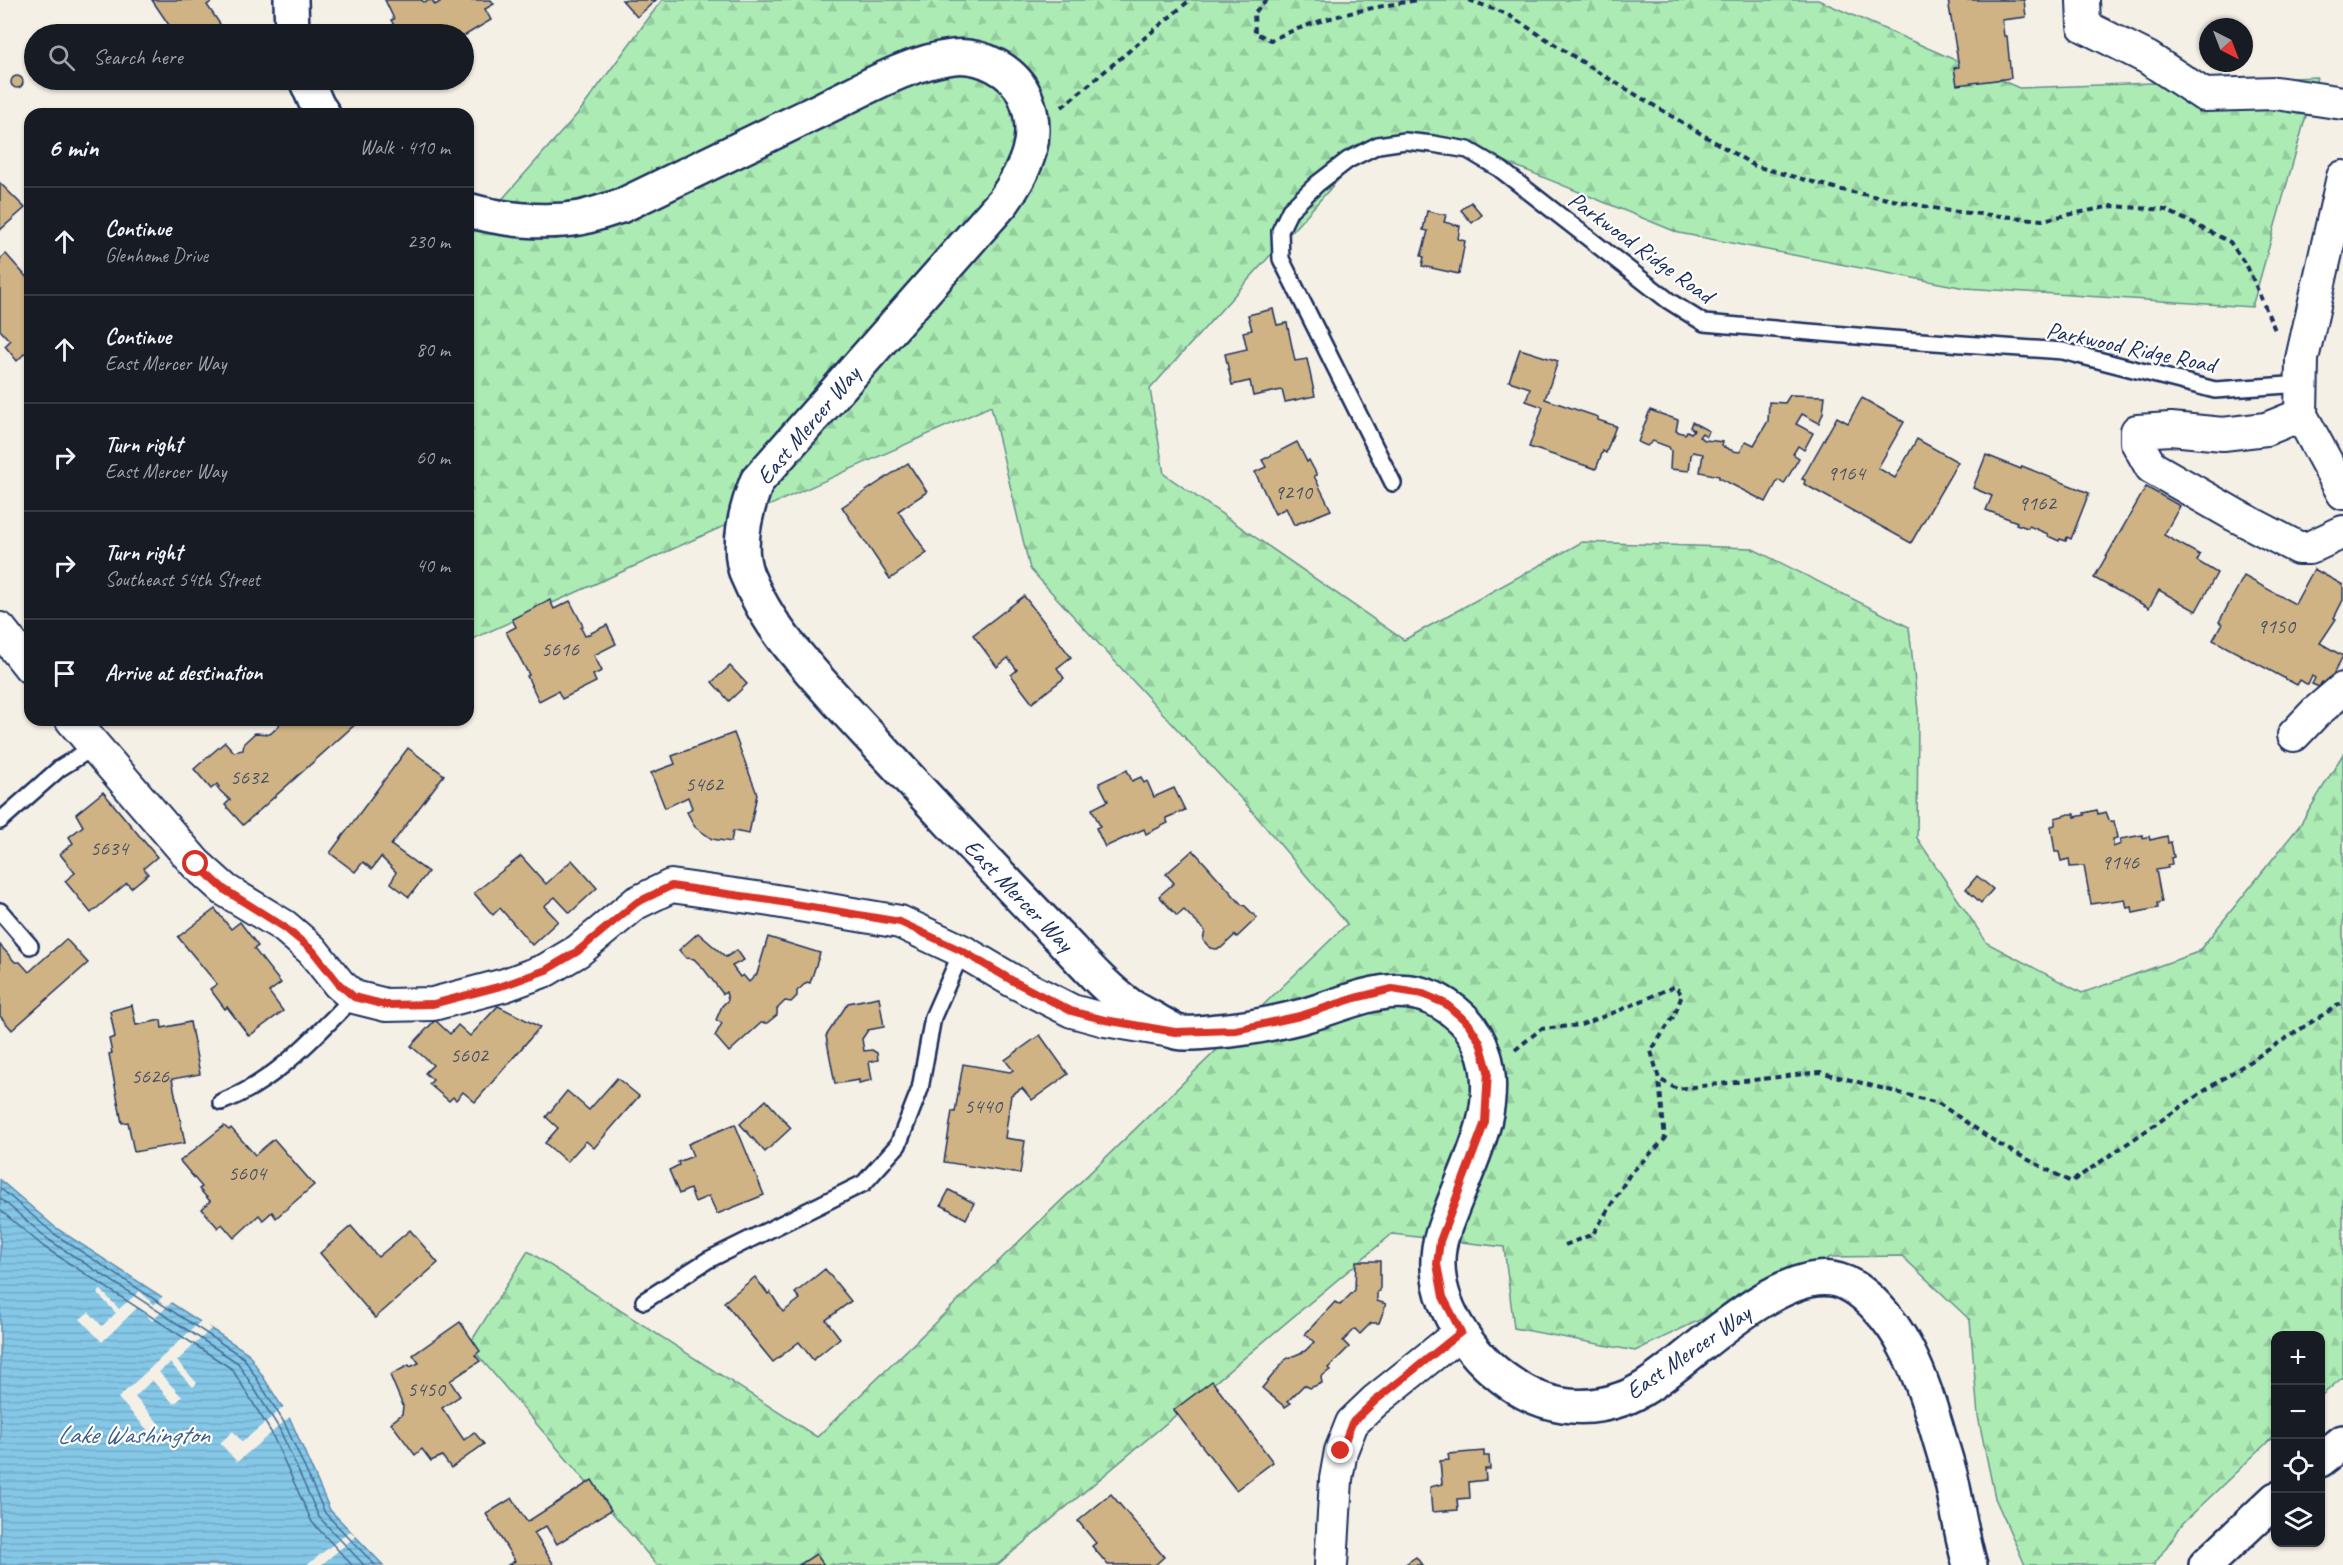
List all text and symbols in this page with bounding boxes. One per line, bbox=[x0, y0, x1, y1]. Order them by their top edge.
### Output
north arrow bbox=[2199, 18, 2253, 72]
search box bbox=[24, 24, 474, 90]
icon: search bbox=[45, 41, 78, 74]
text: Search here bbox=[93, 43, 183, 71]
text: 6 min bbox=[48, 131, 98, 164]
text: Walk · 410 m bbox=[360, 135, 450, 160]
street label: Parkwood Ridge Road bbox=[1563, 184, 1722, 312]
text: Continue bbox=[105, 215, 171, 243]
icon: ahead bbox=[48, 225, 81, 258]
text: 230 m bbox=[407, 229, 450, 254]
text: Glenhome Drive bbox=[105, 243, 208, 268]
street label: Parkwood Ridge Road bbox=[2044, 314, 2222, 380]
text: Continue bbox=[105, 323, 171, 351]
icon: ahead bbox=[48, 333, 81, 366]
text: 80 m bbox=[416, 337, 450, 362]
text: East Mercer Way bbox=[105, 351, 226, 376]
street label: East Mercer Way bbox=[750, 358, 867, 490]
text: Turn right bbox=[105, 431, 182, 459]
icon: right bbox=[48, 441, 81, 474]
text: 60 m bbox=[416, 445, 450, 470]
text: East Mercer Way bbox=[105, 459, 226, 484]
house number: 9164 bbox=[1827, 460, 1867, 486]
house number: 9210 bbox=[1274, 479, 1313, 505]
house number: 9162 bbox=[2018, 490, 2057, 516]
text: Turn right bbox=[105, 539, 182, 567]
icon: right bbox=[48, 549, 81, 582]
text: 40 m bbox=[416, 553, 450, 578]
text: Southeast 54th Street bbox=[105, 567, 260, 592]
house number: 9150 bbox=[2257, 613, 2296, 639]
house number: 5616 bbox=[541, 636, 579, 662]
icon: arrive bbox=[48, 657, 81, 690]
text: Arrive at destination bbox=[105, 659, 262, 687]
house number: 5632 bbox=[230, 764, 269, 790]
house number: 5462 bbox=[685, 771, 724, 797]
street label: East Mercer Way bbox=[958, 832, 1082, 959]
house number: 5634 bbox=[90, 835, 130, 861]
house number: 9146 bbox=[2101, 849, 2139, 875]
route start bbox=[182, 850, 208, 876]
house number: 5602 bbox=[450, 1042, 489, 1068]
house number: 5626 bbox=[131, 1063, 169, 1089]
house number: 5440 bbox=[964, 1093, 1003, 1119]
house number: 5604 bbox=[228, 1160, 268, 1186]
street label: East Mercer Way bbox=[1620, 1297, 1758, 1406]
map controls bbox=[2271, 1331, 2325, 1547]
button: + bbox=[2271, 1331, 2325, 1385]
house number: 5450 bbox=[407, 1376, 446, 1402]
button: − bbox=[2271, 1385, 2325, 1439]
water label: Lake Washington bbox=[57, 1418, 211, 1451]
route end bbox=[1327, 1437, 1353, 1463]
button: locate bbox=[2271, 1439, 2325, 1493]
button: layers bbox=[2271, 1493, 2325, 1547]

